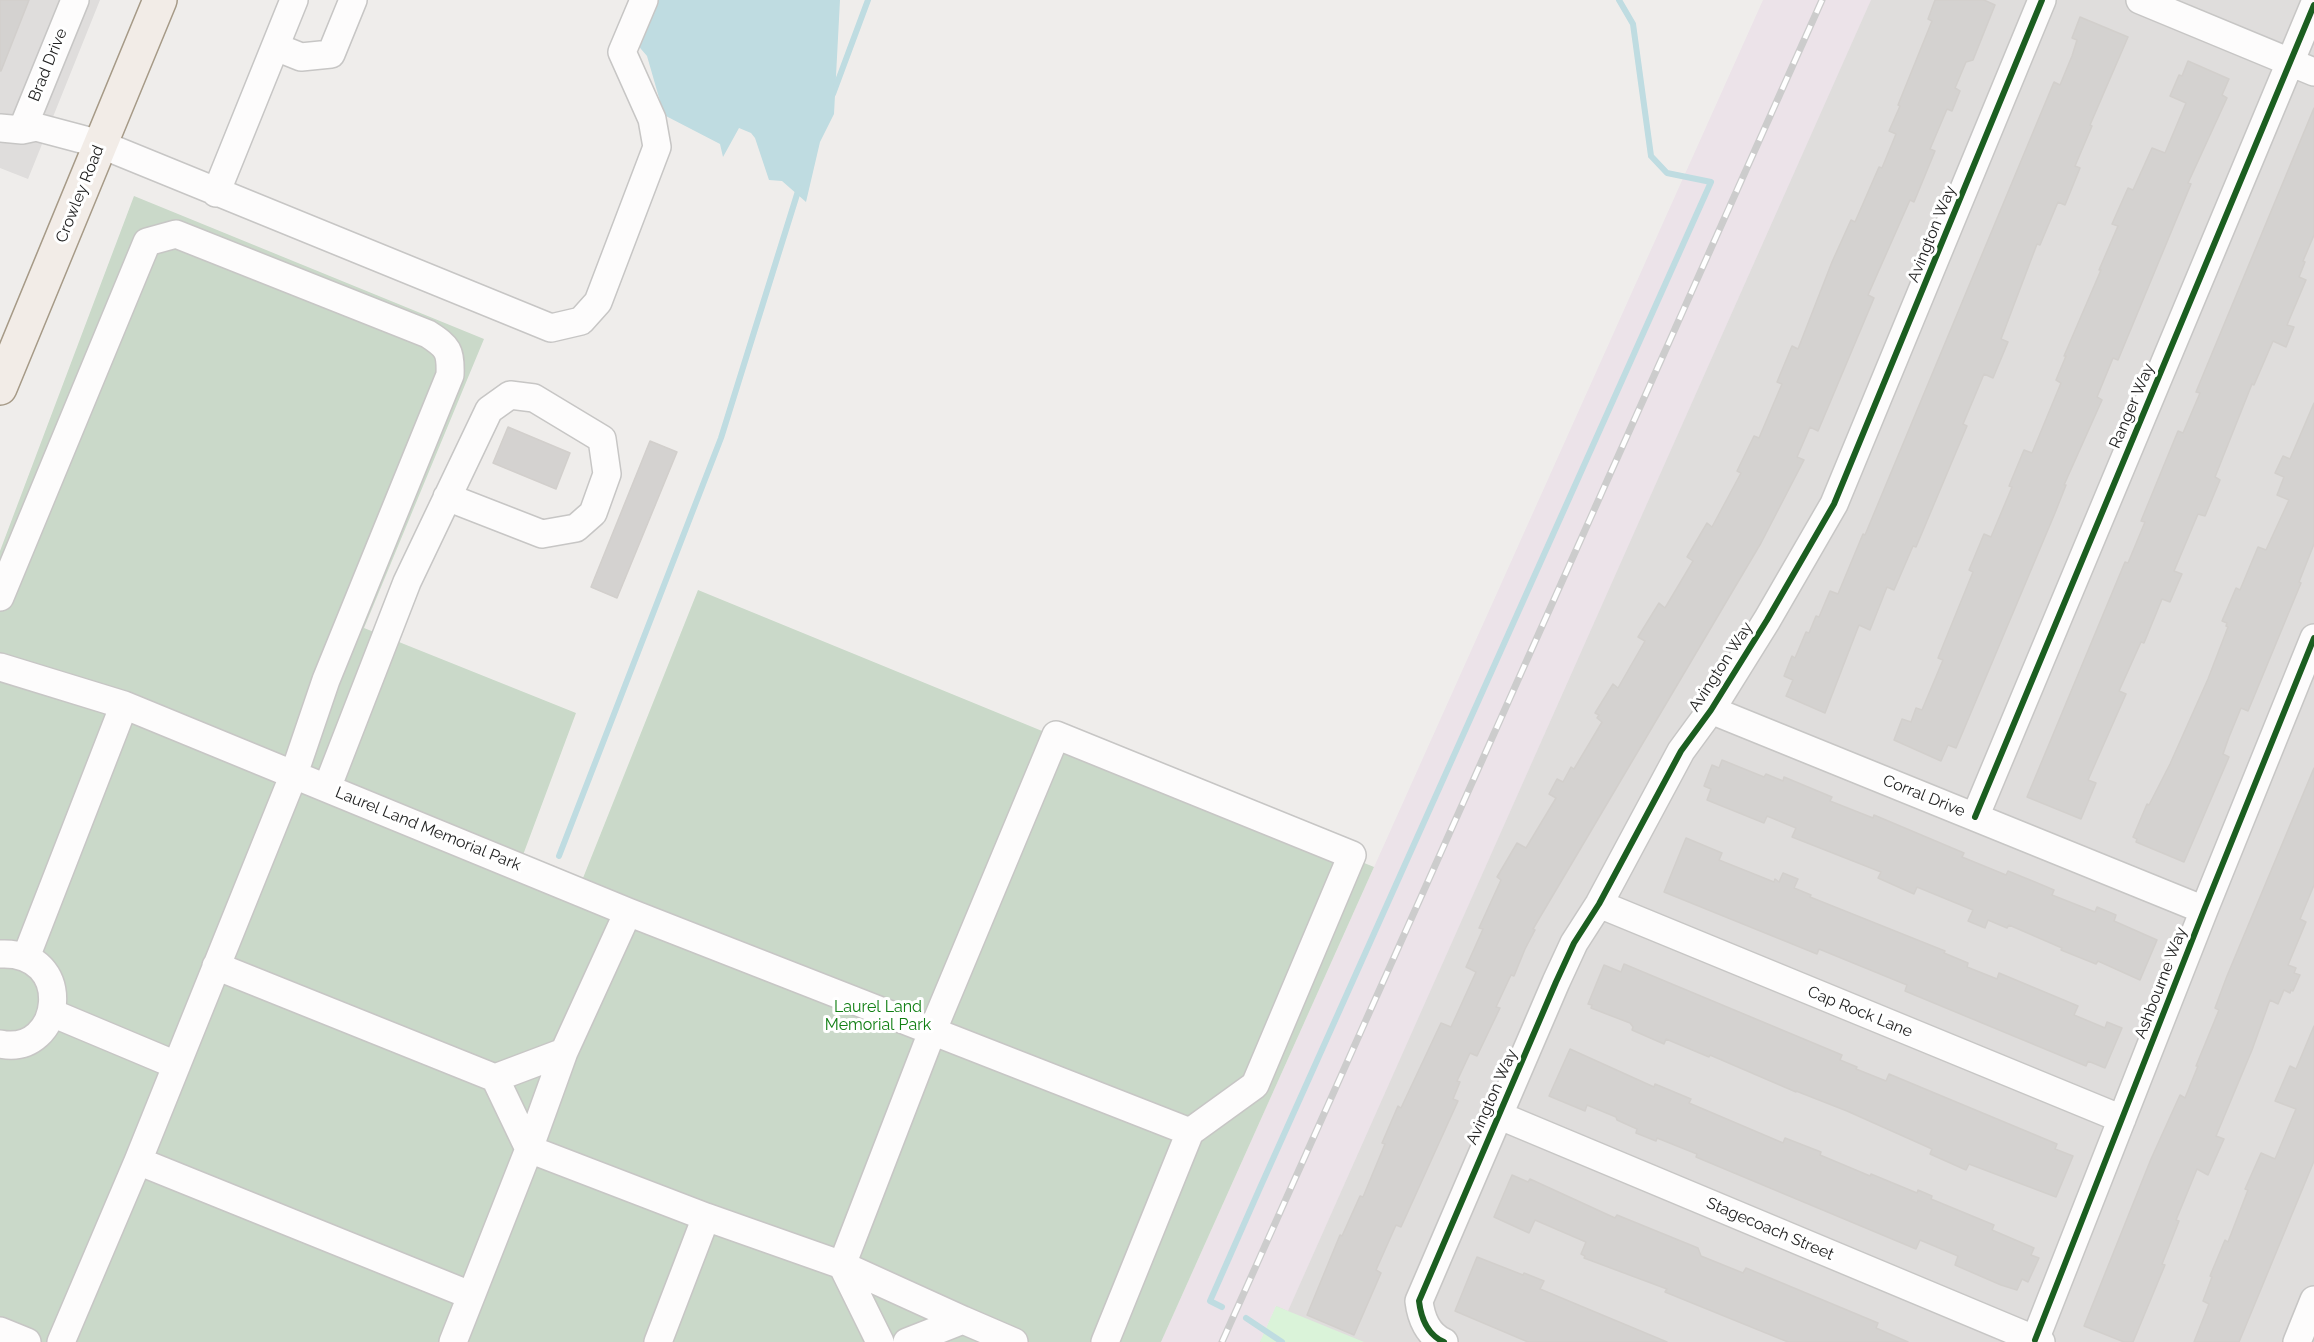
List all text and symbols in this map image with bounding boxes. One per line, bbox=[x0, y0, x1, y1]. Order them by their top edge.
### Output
street label: Brad Drive bbox=[25, 26, 71, 104]
street label: Crowley Road bbox=[52, 143, 108, 245]
street label: Avington Way bbox=[1904, 183, 1960, 285]
street label: Ranger Way bbox=[2106, 361, 2158, 451]
street label: Avington Way bbox=[1685, 619, 1757, 715]
street label: Corral Drive bbox=[1880, 771, 1968, 821]
street label: Laurel Land Memorial Park bbox=[332, 783, 524, 875]
street label: Ashbourne Way bbox=[2131, 924, 2191, 1042]
street label: Cap Rock Lane bbox=[1805, 982, 1915, 1042]
park label: Laurel Land Memorial Park bbox=[825, 997, 931, 1035]
street label: Avington Way bbox=[1462, 1046, 1522, 1148]
street label: Stagecoach Street bbox=[1703, 1194, 1837, 1264]

